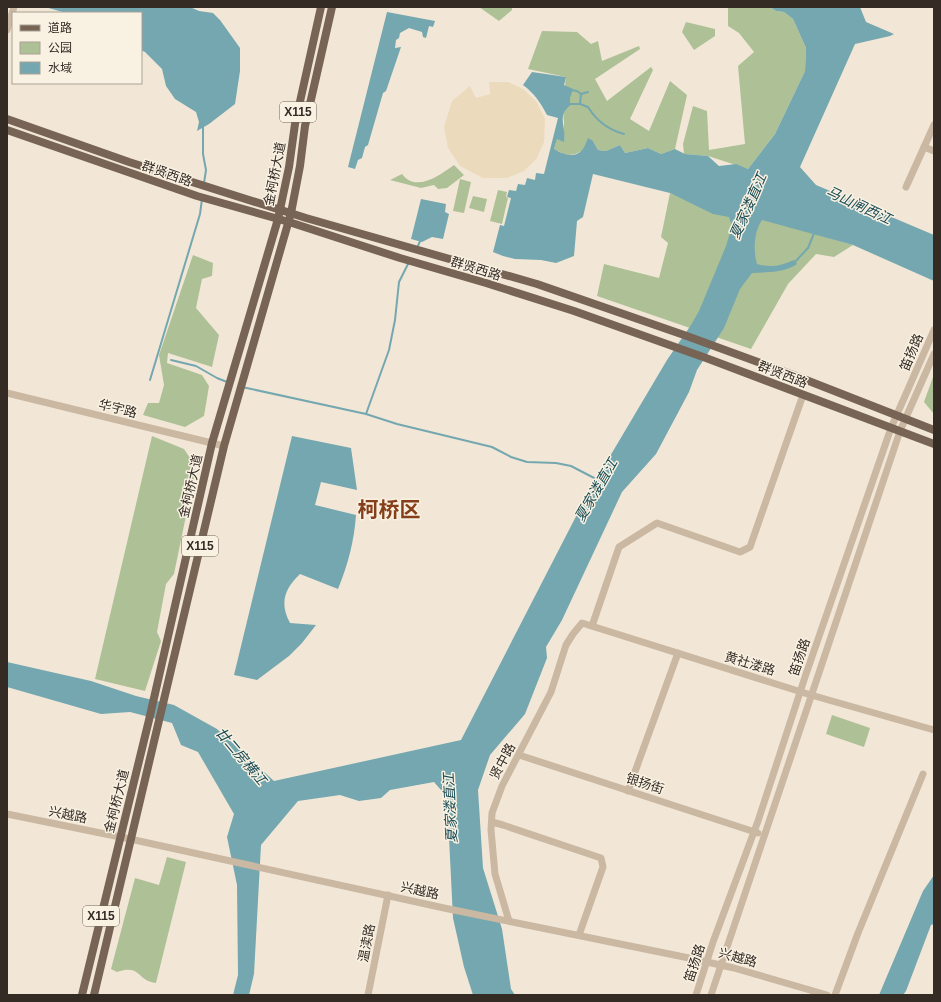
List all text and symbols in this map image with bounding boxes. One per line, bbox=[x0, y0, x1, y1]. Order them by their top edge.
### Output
legend bbox=[12, 12, 142, 84]
text: 道路 bbox=[48, 21, 72, 35]
text: 公园 bbox=[48, 41, 72, 55]
text: 水域 bbox=[48, 61, 72, 75]
road number: X115 bbox=[280, 102, 316, 122]
street label: 金柯桥大道 bbox=[261, 141, 288, 207]
street label: 群贤西路 bbox=[140, 158, 194, 189]
water label: 夏家溇直江 bbox=[726, 169, 770, 241]
water label: 马山闸西江 bbox=[824, 183, 896, 228]
street label: 群贤西路 bbox=[449, 254, 503, 283]
street label: 笛扬路 bbox=[897, 331, 926, 373]
street label: 群贤西路 bbox=[756, 358, 810, 391]
street label: 华宇路 bbox=[97, 396, 139, 420]
street label: 金柯桥大道 bbox=[176, 453, 205, 519]
water label: 夏家溇直江 bbox=[572, 454, 621, 524]
district label: 柯桥区 bbox=[358, 498, 421, 521]
road number: X115 bbox=[182, 536, 218, 556]
street label: 笛扬路 bbox=[786, 636, 813, 678]
street label: 黄社溇路 bbox=[723, 649, 777, 678]
water label: 廿二房横江 bbox=[212, 724, 271, 789]
street label: 贤中路 bbox=[487, 740, 518, 782]
street label: 金柯桥大道 bbox=[101, 768, 132, 834]
street label: 银扬街 bbox=[624, 770, 666, 797]
water label: 夏家溇直江 bbox=[440, 771, 460, 843]
street label: 兴越路 bbox=[47, 803, 88, 826]
street label: 兴越路 bbox=[399, 879, 441, 902]
road number: X115 bbox=[83, 906, 119, 926]
street label: 温渎路 bbox=[355, 923, 378, 964]
street label: 笛扬路 bbox=[681, 942, 708, 984]
street label: 兴越路 bbox=[717, 945, 759, 970]

